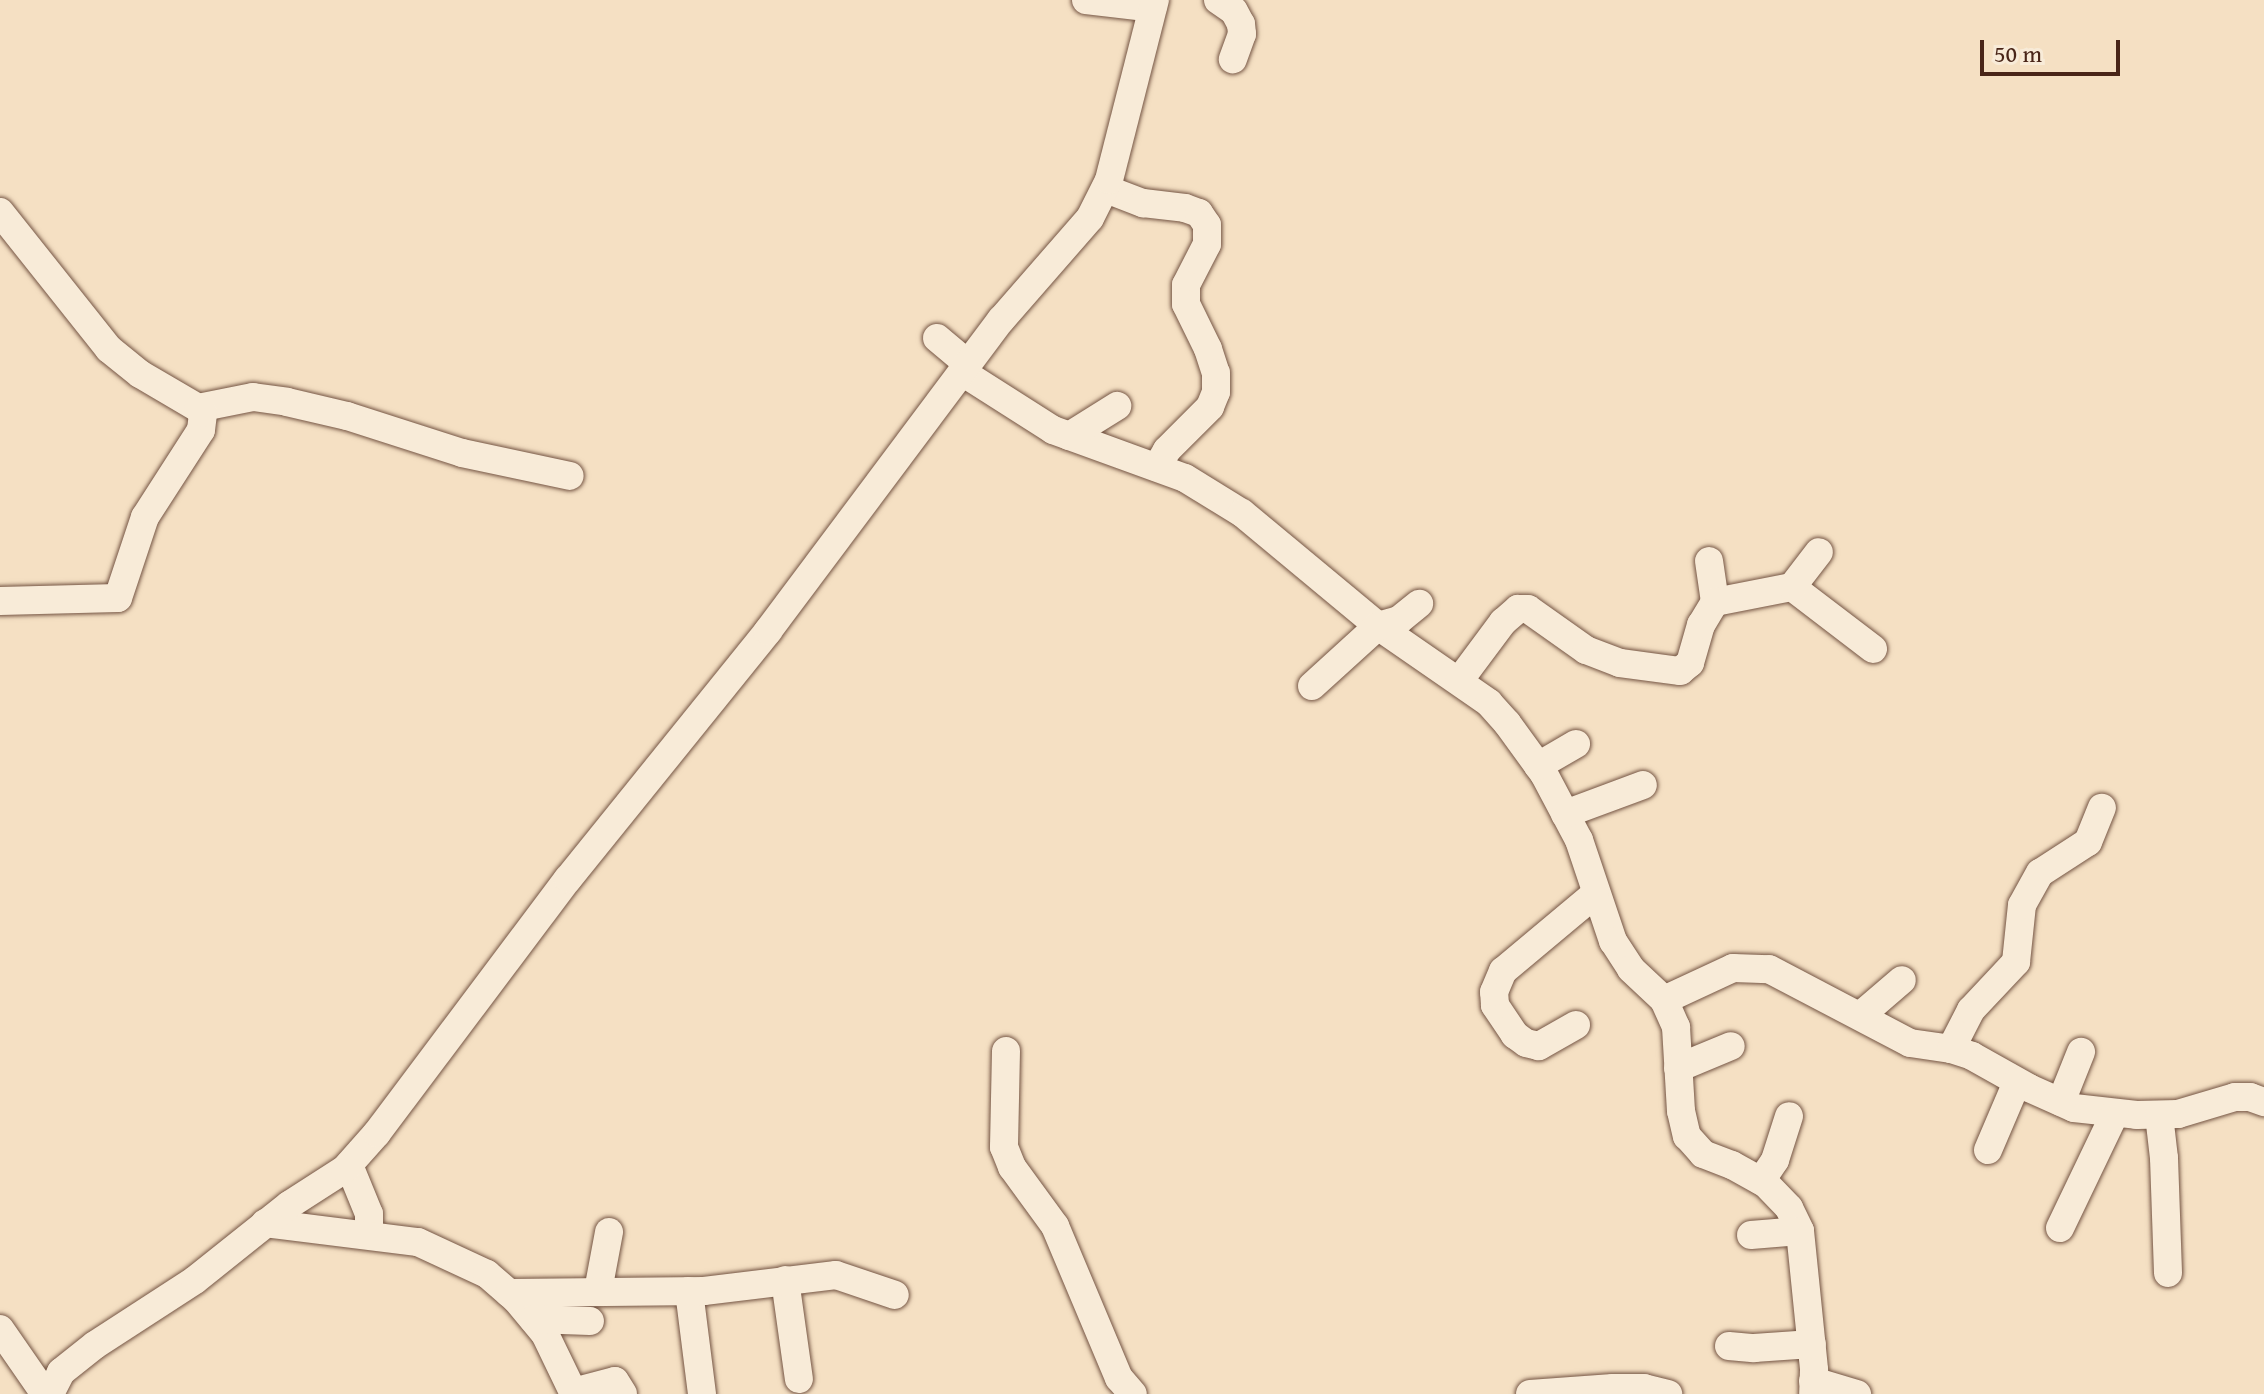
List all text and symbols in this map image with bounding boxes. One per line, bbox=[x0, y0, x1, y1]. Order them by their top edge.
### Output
scale bar bbox=[1984, 24, 2124, 74]
text: 50 m bbox=[1994, 36, 2042, 71]

